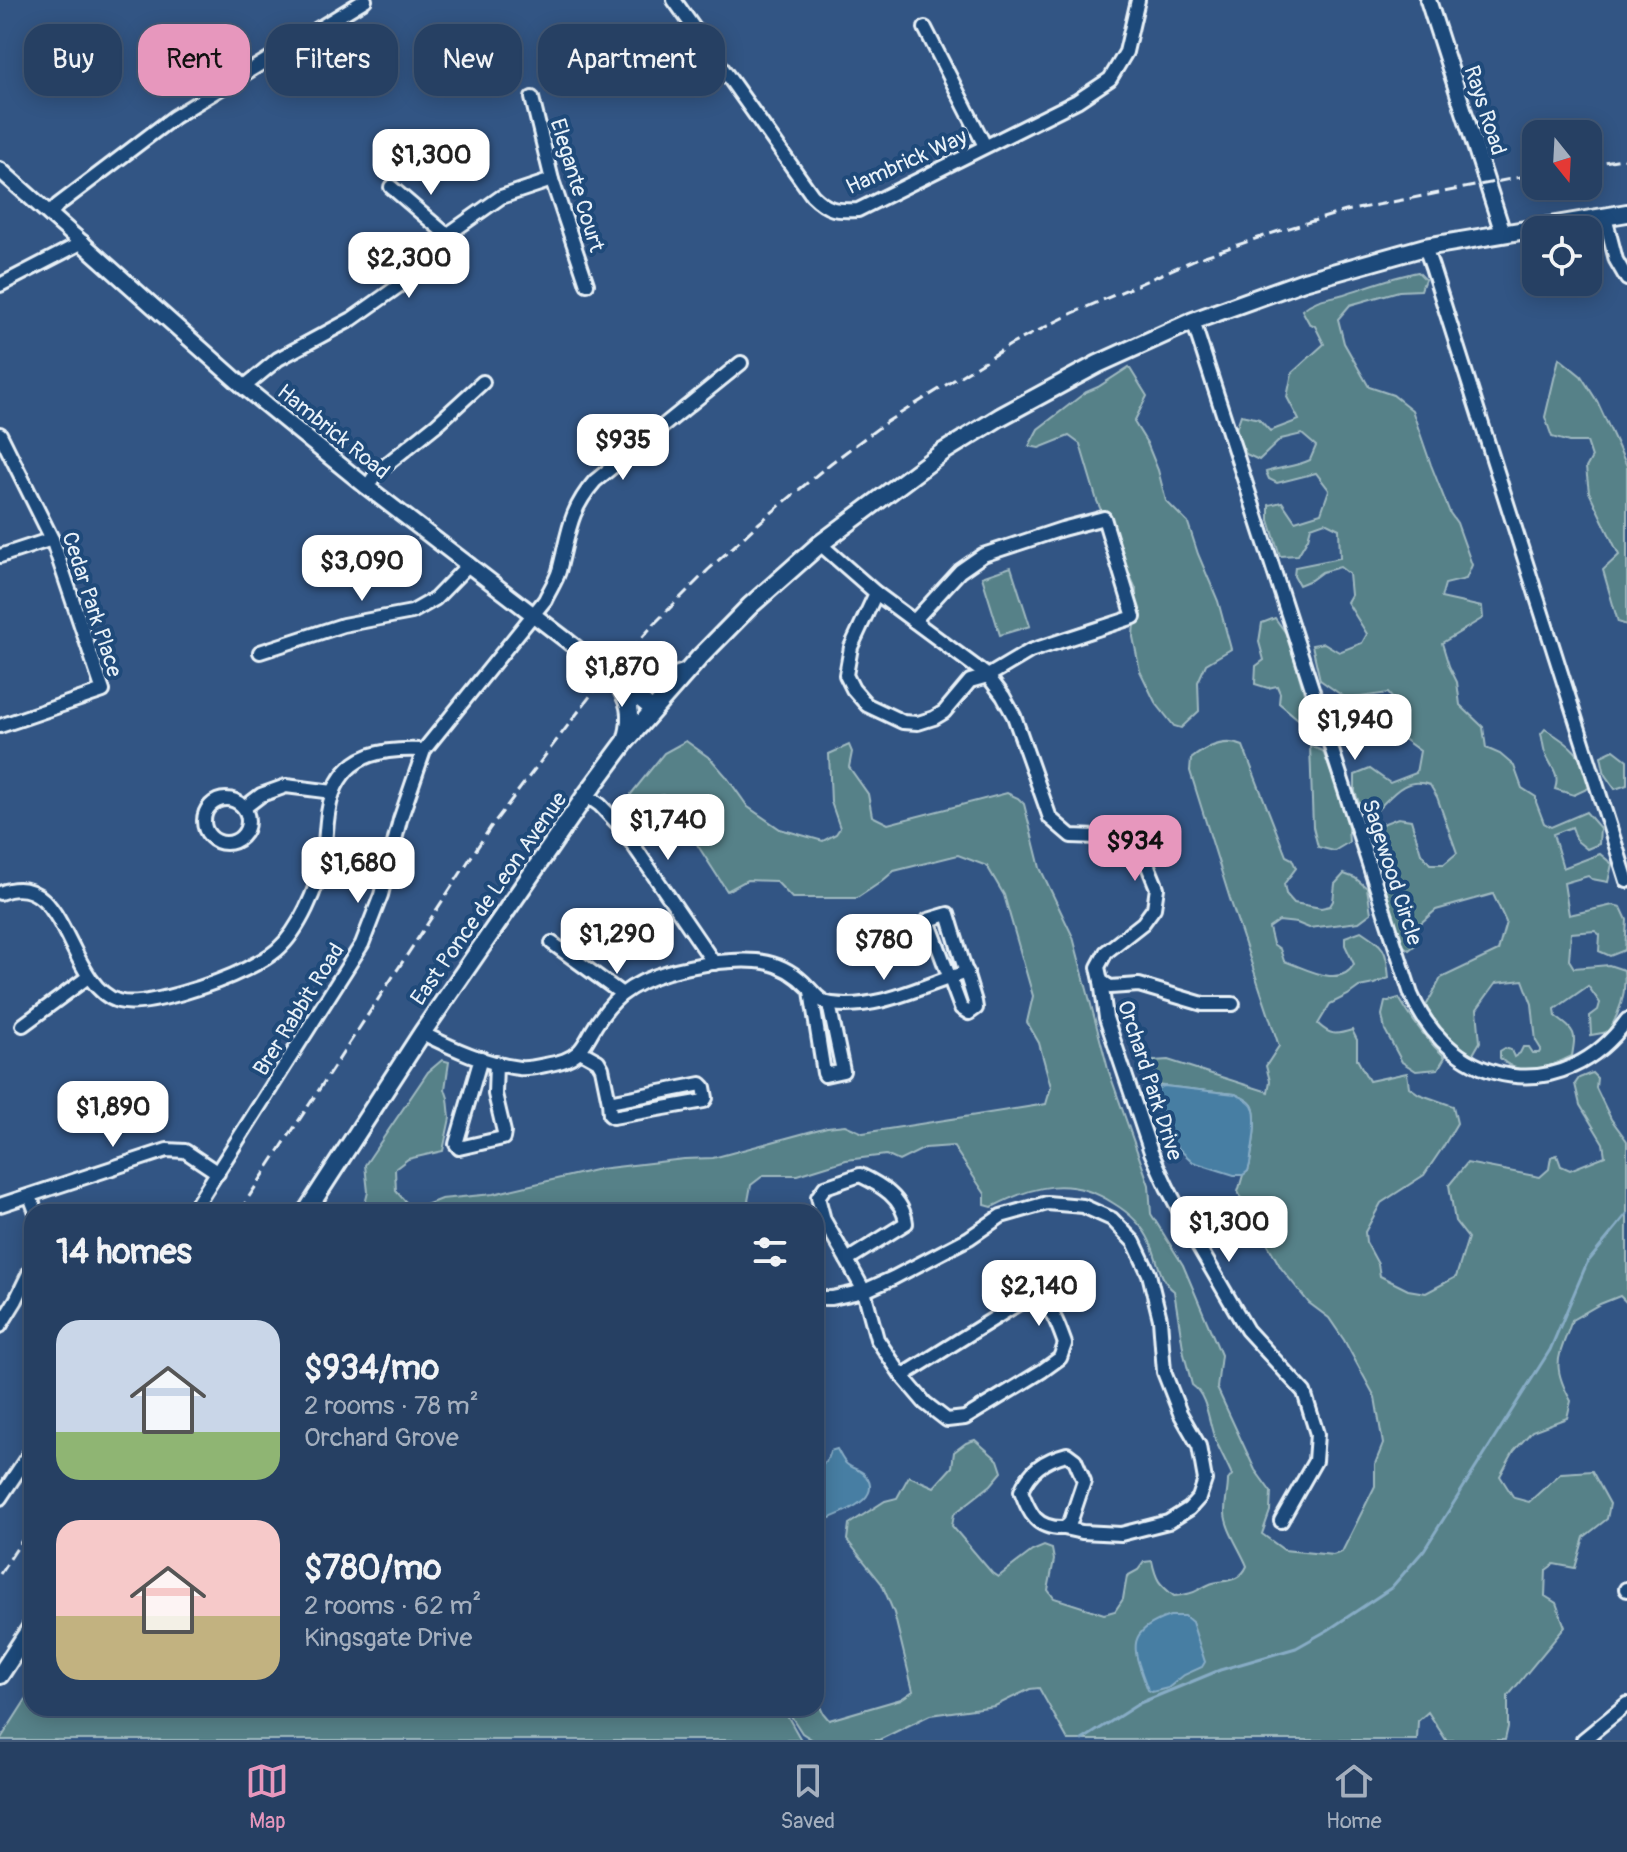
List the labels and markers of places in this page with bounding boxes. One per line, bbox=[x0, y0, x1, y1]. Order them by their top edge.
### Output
pin: $1,300 bbox=[366, 129, 496, 197]
pin: $2,300 bbox=[344, 232, 474, 300]
pin: $935 bbox=[576, 414, 670, 482]
pin: $3,090 bbox=[297, 535, 427, 603]
pin: $1,870 bbox=[557, 641, 687, 709]
pin: $1,940 bbox=[1290, 694, 1420, 762]
pin: $1,740 bbox=[603, 794, 733, 862]
pin: $934 bbox=[1088, 815, 1182, 883]
pin: $1,680 bbox=[293, 837, 423, 905]
pin: $1,290 bbox=[552, 908, 682, 976]
pin: $780 bbox=[837, 914, 931, 982]
pin: $1,890 bbox=[48, 1081, 178, 1149]
pin: $1,300 bbox=[1164, 1196, 1294, 1264]
pin: $2,140 bbox=[974, 1260, 1104, 1328]

